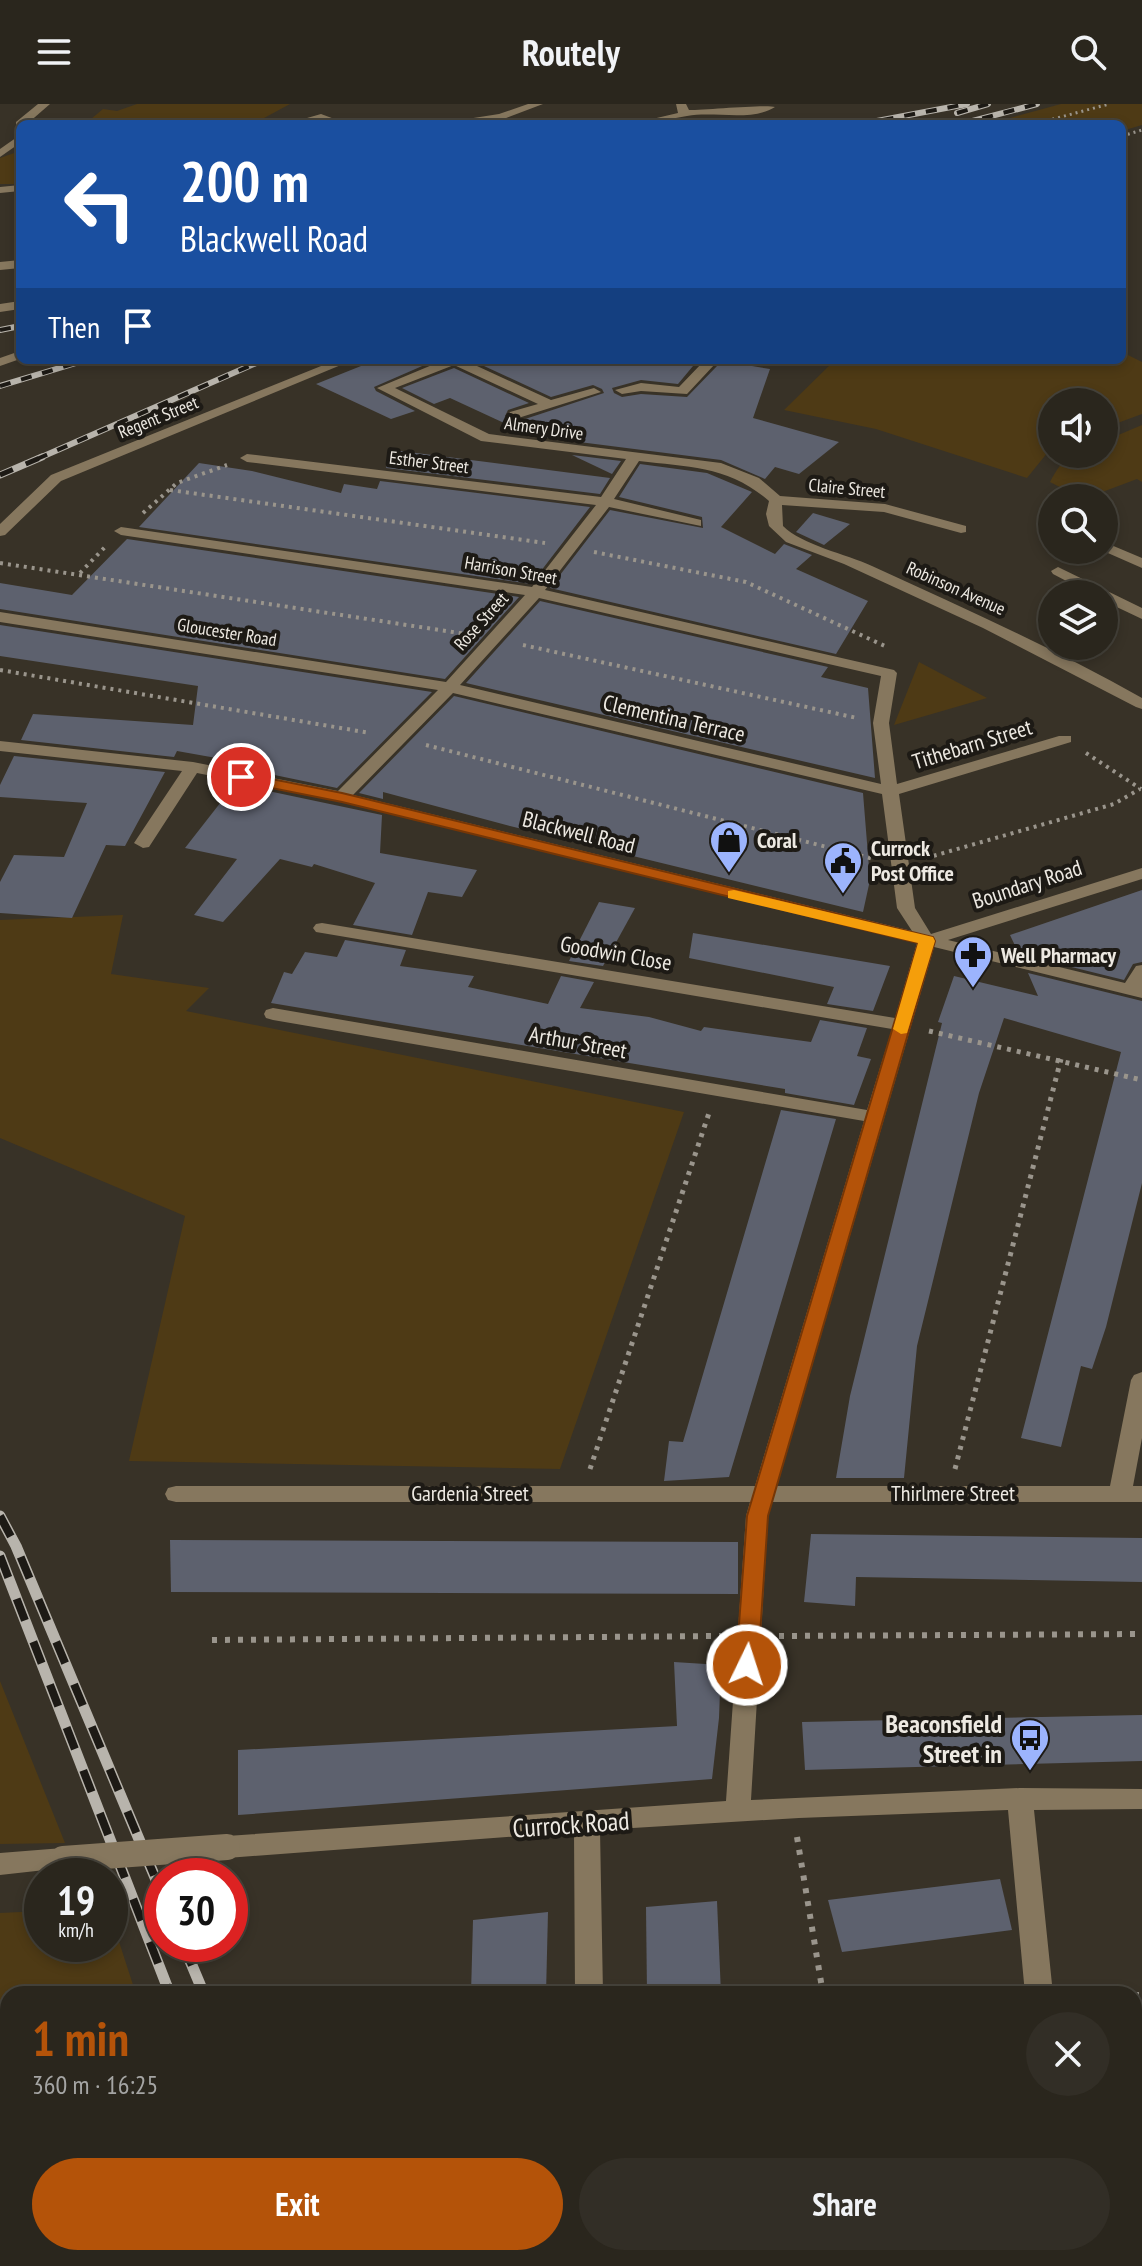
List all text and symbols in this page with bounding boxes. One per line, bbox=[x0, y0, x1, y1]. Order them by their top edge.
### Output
text: Routely bbox=[522, 29, 620, 76]
icon: menu bbox=[32, 30, 76, 74]
icon: search bbox=[1066, 30, 1110, 74]
text: 200 m bbox=[180, 145, 309, 217]
icon: left bbox=[48, 152, 152, 256]
text: Blackwell Road bbox=[180, 215, 368, 262]
icon: arrive bbox=[116, 304, 160, 348]
text: Then bbox=[48, 307, 100, 346]
map controls bbox=[1038, 388, 1118, 660]
button: sound bbox=[1038, 388, 1118, 468]
street label: Regent Street bbox=[115, 391, 201, 443]
street label: Almery Drive bbox=[503, 411, 585, 445]
street label: Esther Street bbox=[388, 446, 470, 478]
street label: Claire Street bbox=[808, 473, 886, 503]
button: search bbox=[1038, 484, 1118, 564]
street label: Harrison Street bbox=[463, 551, 559, 589]
street label: Robinson Avenue bbox=[903, 556, 1009, 620]
button: layers bbox=[1038, 580, 1118, 660]
street label: Rose Street bbox=[449, 587, 513, 655]
street label: Gloucester Road bbox=[176, 613, 278, 651]
street label: Clementina Terrace bbox=[600, 688, 748, 748]
street label: Tithebarn Street bbox=[909, 713, 1035, 775]
pin bbox=[207, 743, 275, 811]
icon: arrive bbox=[219, 755, 263, 799]
street label: Blackwell Road bbox=[520, 805, 638, 859]
shop icon: Coral bbox=[708, 819, 750, 874]
place label: Coral bbox=[757, 826, 798, 854]
place label: Currock Post Office bbox=[871, 834, 954, 887]
public building icon: Currock Post Office bbox=[822, 840, 864, 895]
street label: Boundary Road bbox=[969, 853, 1085, 915]
street label: Goodwin Close bbox=[558, 929, 674, 977]
pharmacy icon: Well Pharmacy bbox=[952, 934, 994, 989]
place label: Well Pharmacy bbox=[1000, 941, 1117, 969]
street label: Arthur Street bbox=[527, 1020, 629, 1064]
street label: Gardenia Street bbox=[411, 1479, 529, 1507]
street label: Thirlmere Street bbox=[891, 1479, 1015, 1507]
position arrow bbox=[705, 1623, 789, 1707]
place label: Beaconsfield Street in bbox=[885, 1707, 1002, 1770]
bus stop icon: Beaconsfield Street in bbox=[1009, 1717, 1051, 1772]
street label: Currock Road bbox=[512, 1803, 630, 1845]
speed limit sign: 30 bbox=[144, 1858, 248, 1962]
text: 19 bbox=[57, 1874, 95, 1926]
text: km/h bbox=[58, 1917, 94, 1943]
text: 1 min bbox=[32, 2007, 129, 2069]
button: close bbox=[1026, 2012, 1110, 2096]
text: 360 m · 16:25 bbox=[32, 2068, 158, 2101]
button: Exit bbox=[32, 2158, 563, 2250]
button: Share bbox=[579, 2158, 1110, 2250]

